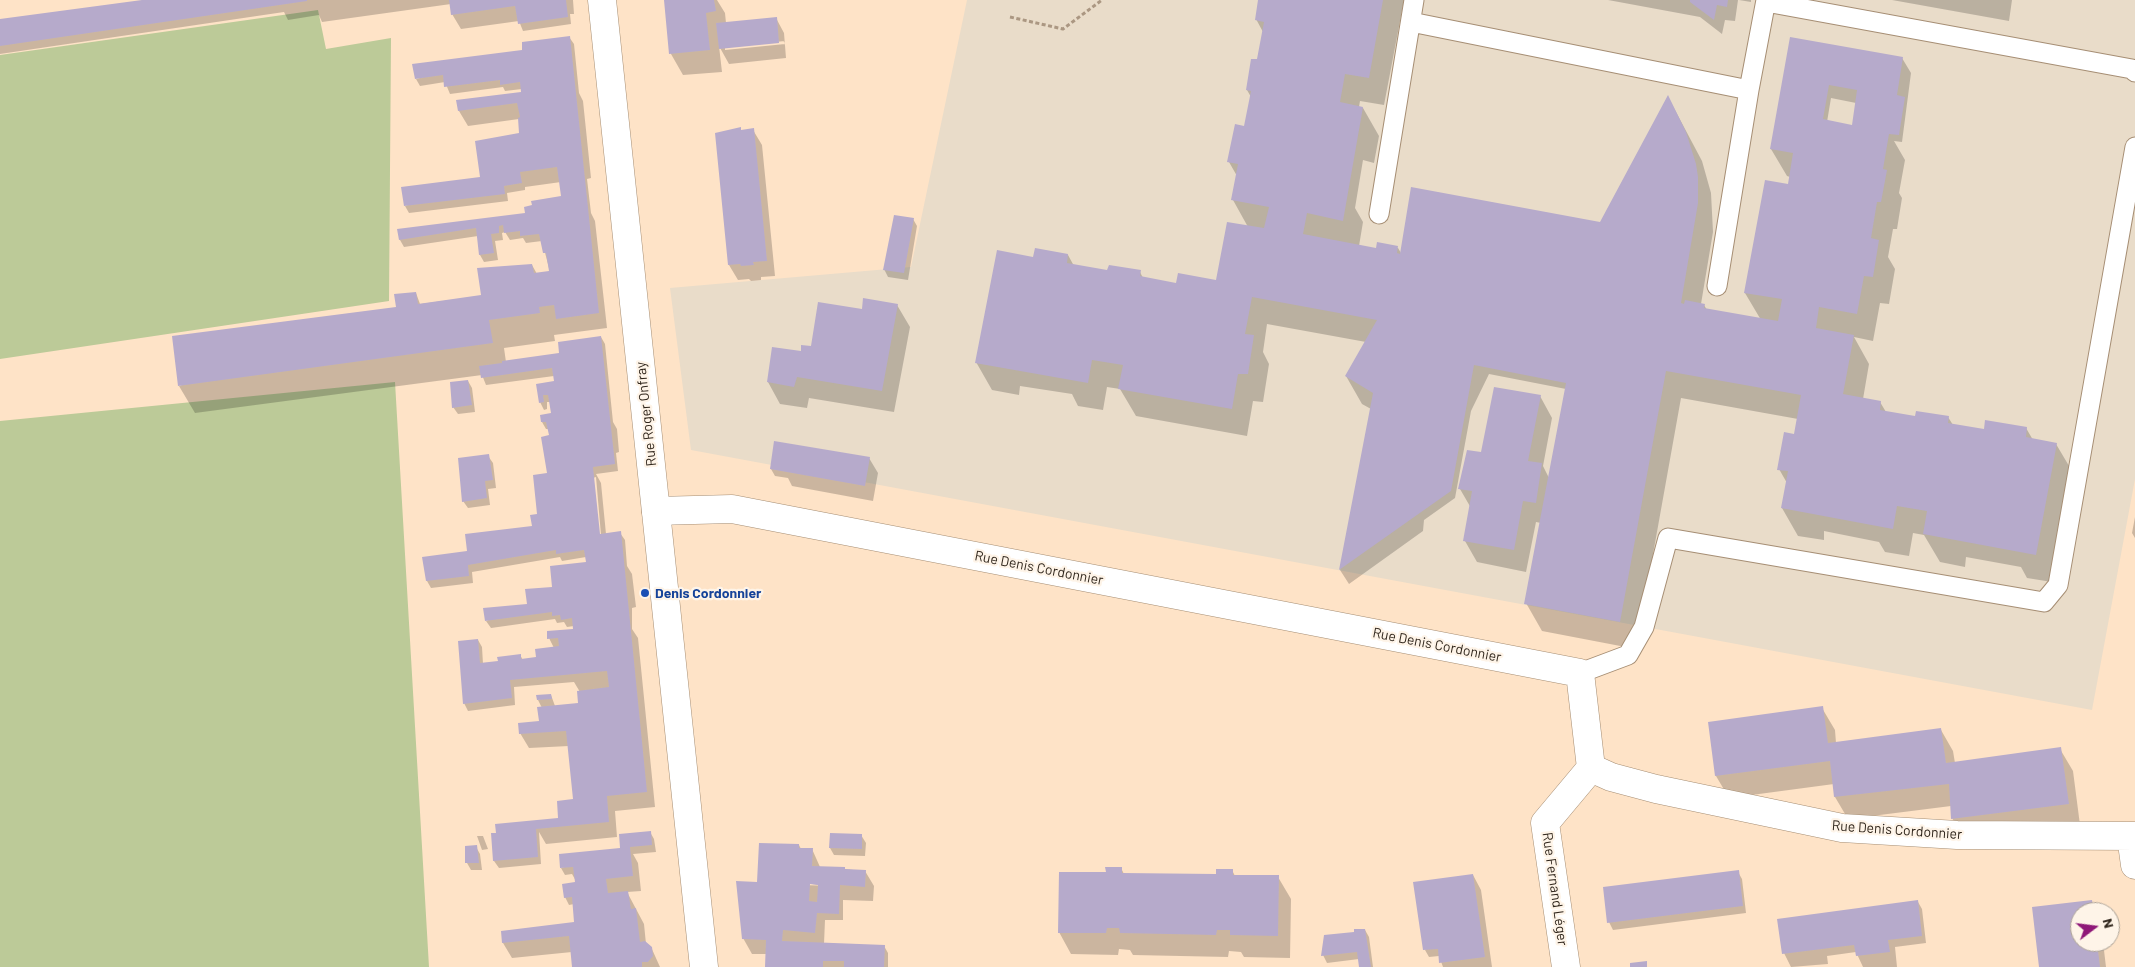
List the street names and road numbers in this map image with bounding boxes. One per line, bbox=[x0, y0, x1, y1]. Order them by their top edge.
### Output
street label: Rue Roger Onfray bbox=[632, 361, 660, 467]
street label: Rue Denis Cordonnier bbox=[973, 547, 1105, 589]
street label: Rue Denis Cordonnier bbox=[1371, 624, 1503, 666]
street label: Rue Denis Cordonnier bbox=[1831, 817, 1963, 843]
street label: Rue Fernand Léger bbox=[1539, 831, 1571, 947]

